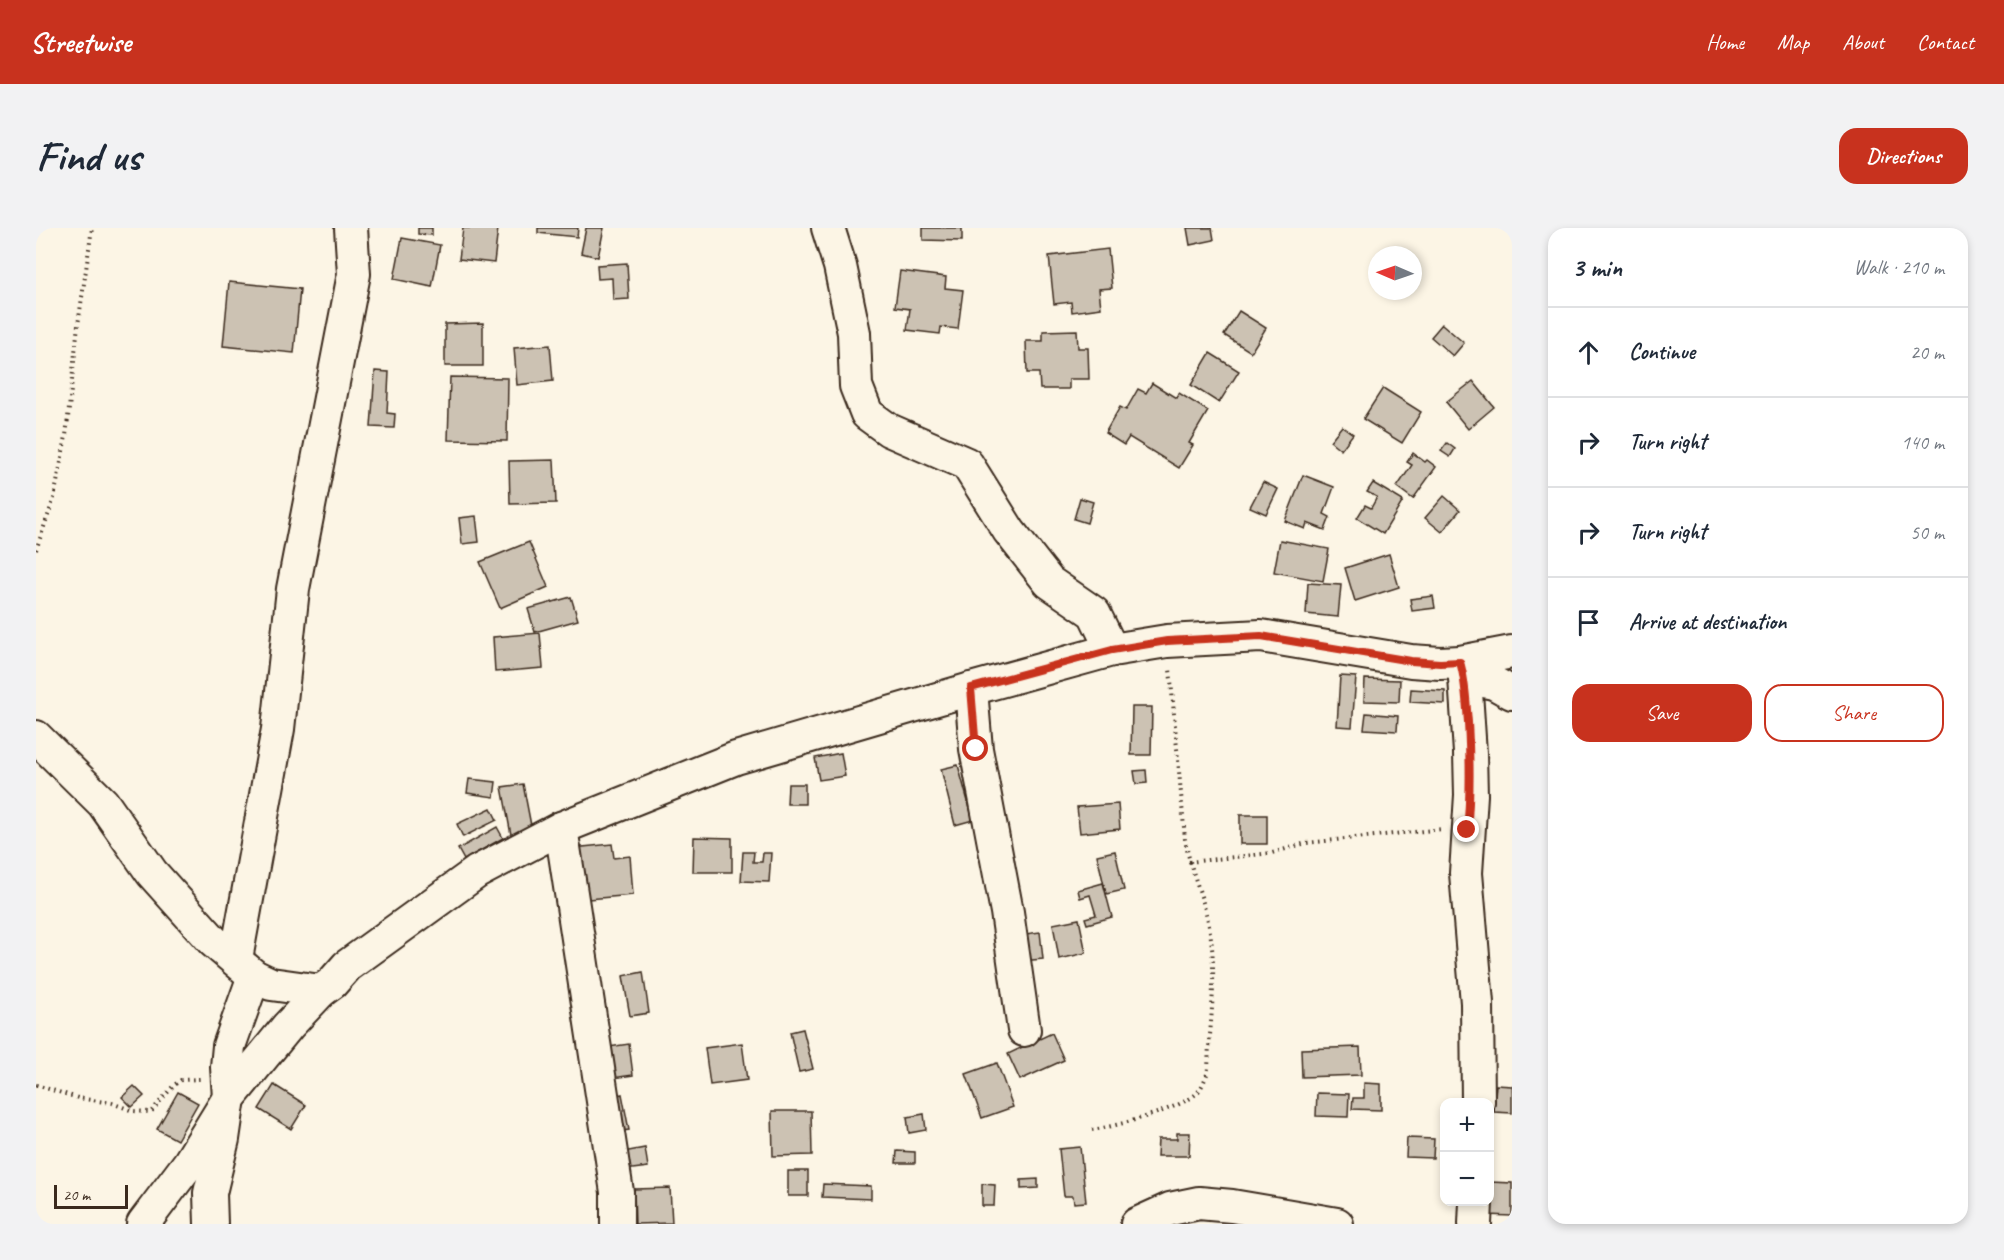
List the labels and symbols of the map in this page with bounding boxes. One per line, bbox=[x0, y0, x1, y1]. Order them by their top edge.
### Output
north arrow bbox=[1368, 246, 1422, 300]
route start bbox=[962, 735, 988, 761]
route end bbox=[1453, 816, 1479, 842]
scale bar bbox=[54, 1182, 128, 1210]

